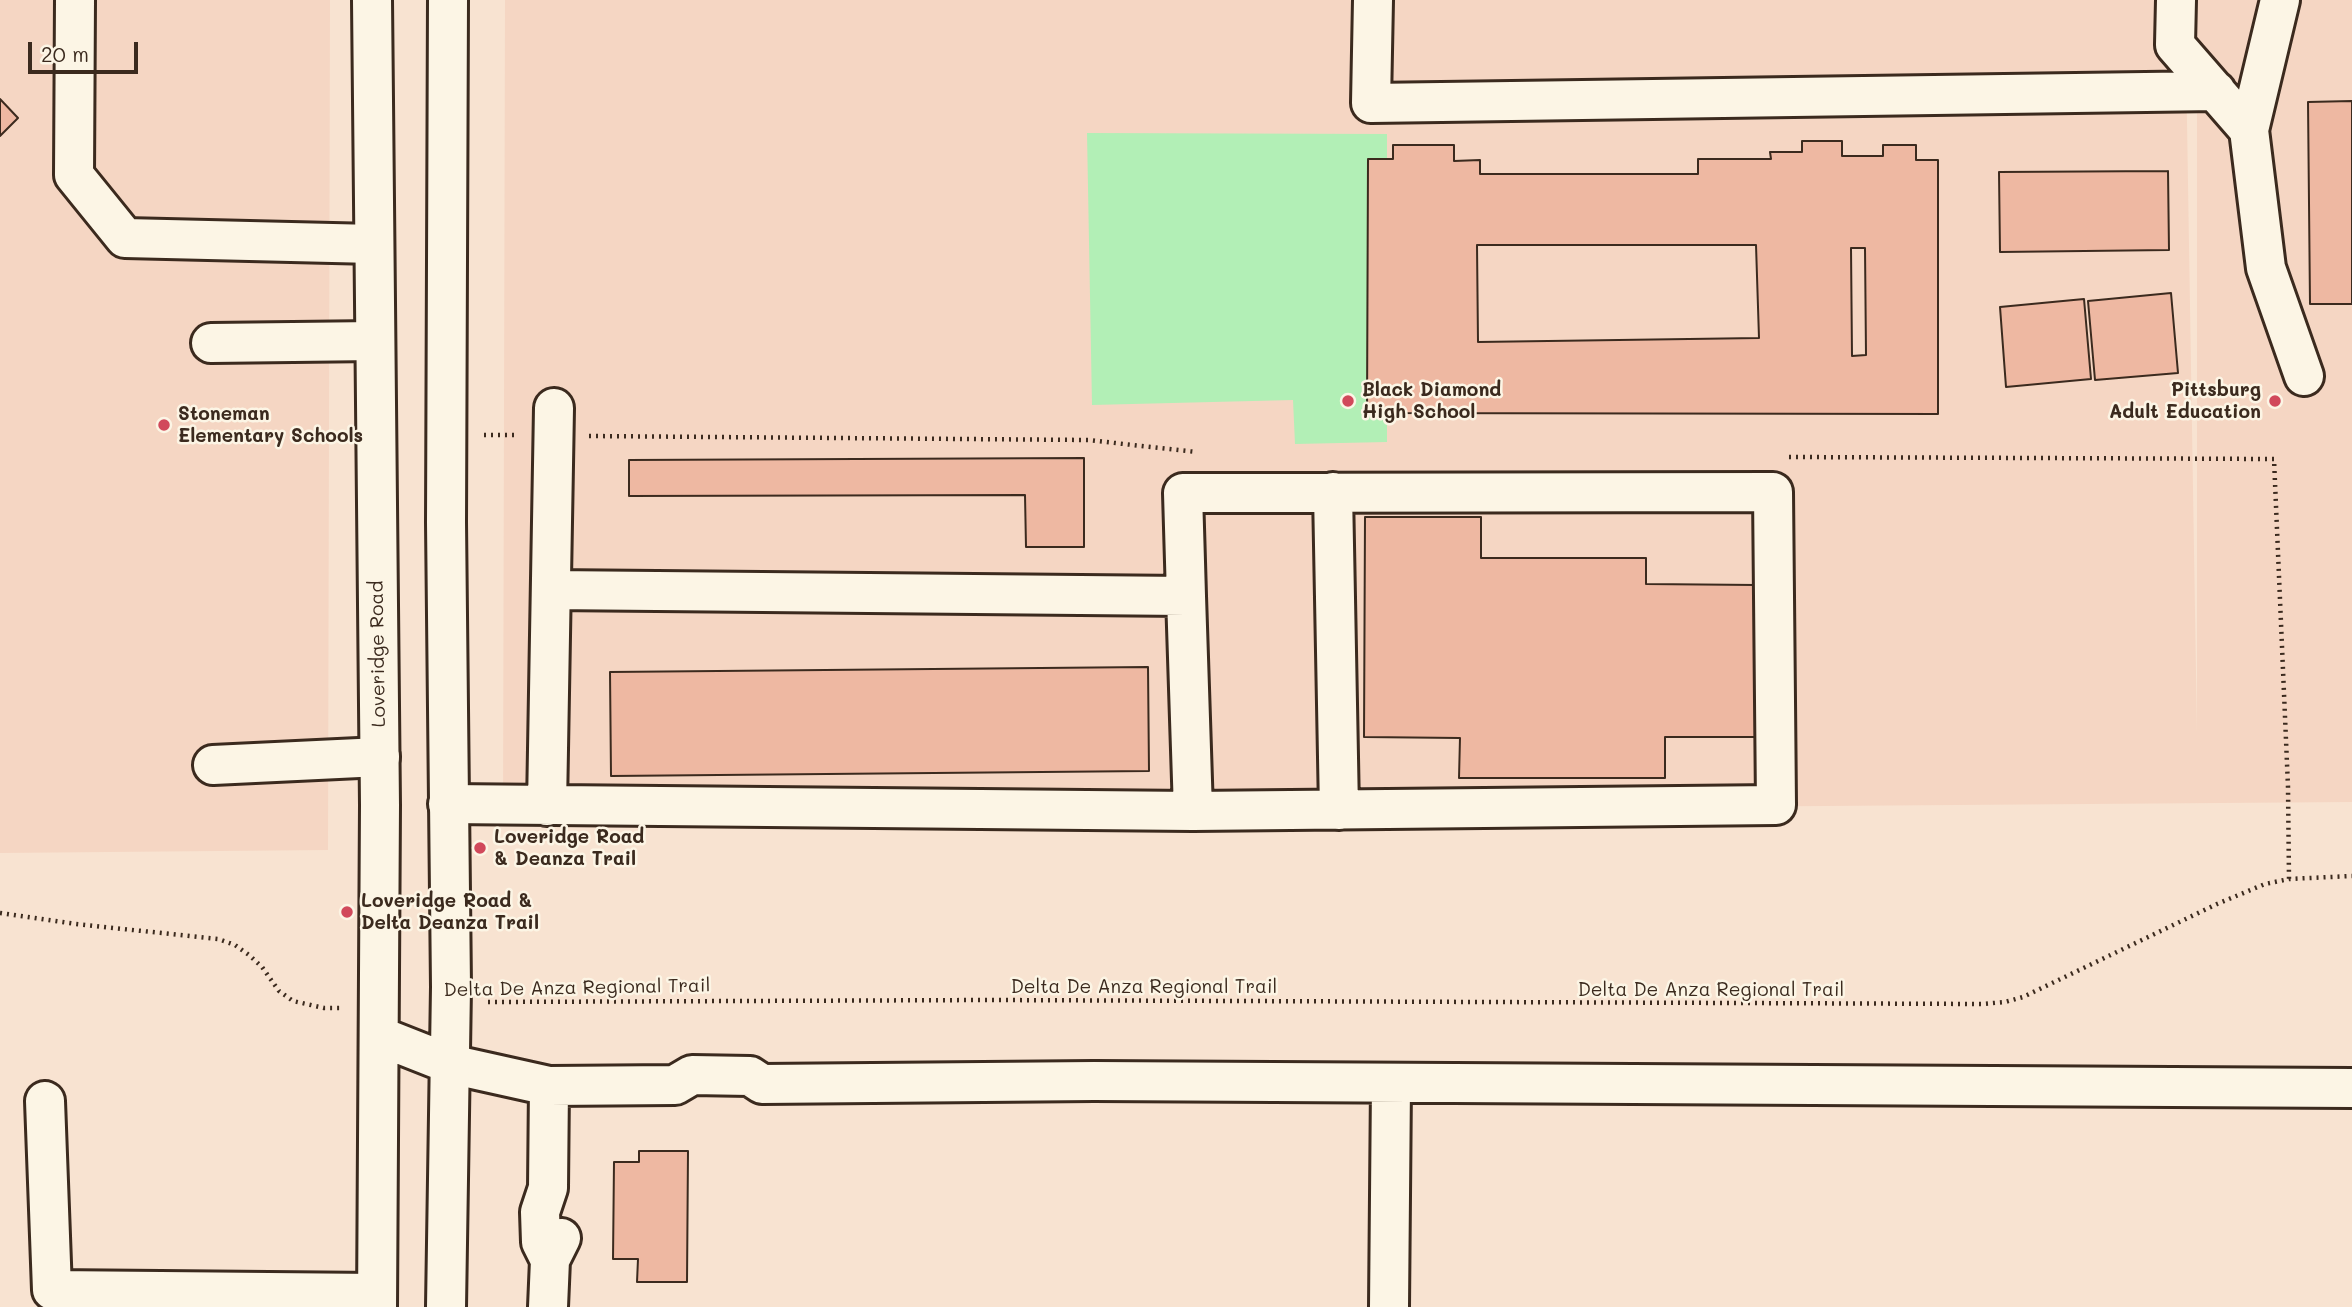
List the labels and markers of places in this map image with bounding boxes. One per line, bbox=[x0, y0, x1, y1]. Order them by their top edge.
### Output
place label: Black Diamond High School bbox=[1362, 379, 1501, 423]
place label: Pittsburg Adult Education bbox=[2109, 379, 2261, 423]
marker: Black Diamond High School bbox=[1340, 393, 1356, 409]
marker: Pittsburg Adult Education bbox=[2267, 393, 2283, 409]
place label: Stoneman Elementary Schools bbox=[178, 403, 363, 447]
marker: Stoneman Elementary Schools bbox=[156, 417, 172, 433]
place label: Loveridge Road & Deanza Trail bbox=[494, 826, 644, 870]
marker: Loveridge Road & Deanza Trail bbox=[472, 840, 488, 856]
place label: Loveridge Road & Delta Deanza Trail bbox=[361, 890, 539, 934]
marker: Loveridge Road & Delta Deanza Trail bbox=[339, 904, 355, 920]

